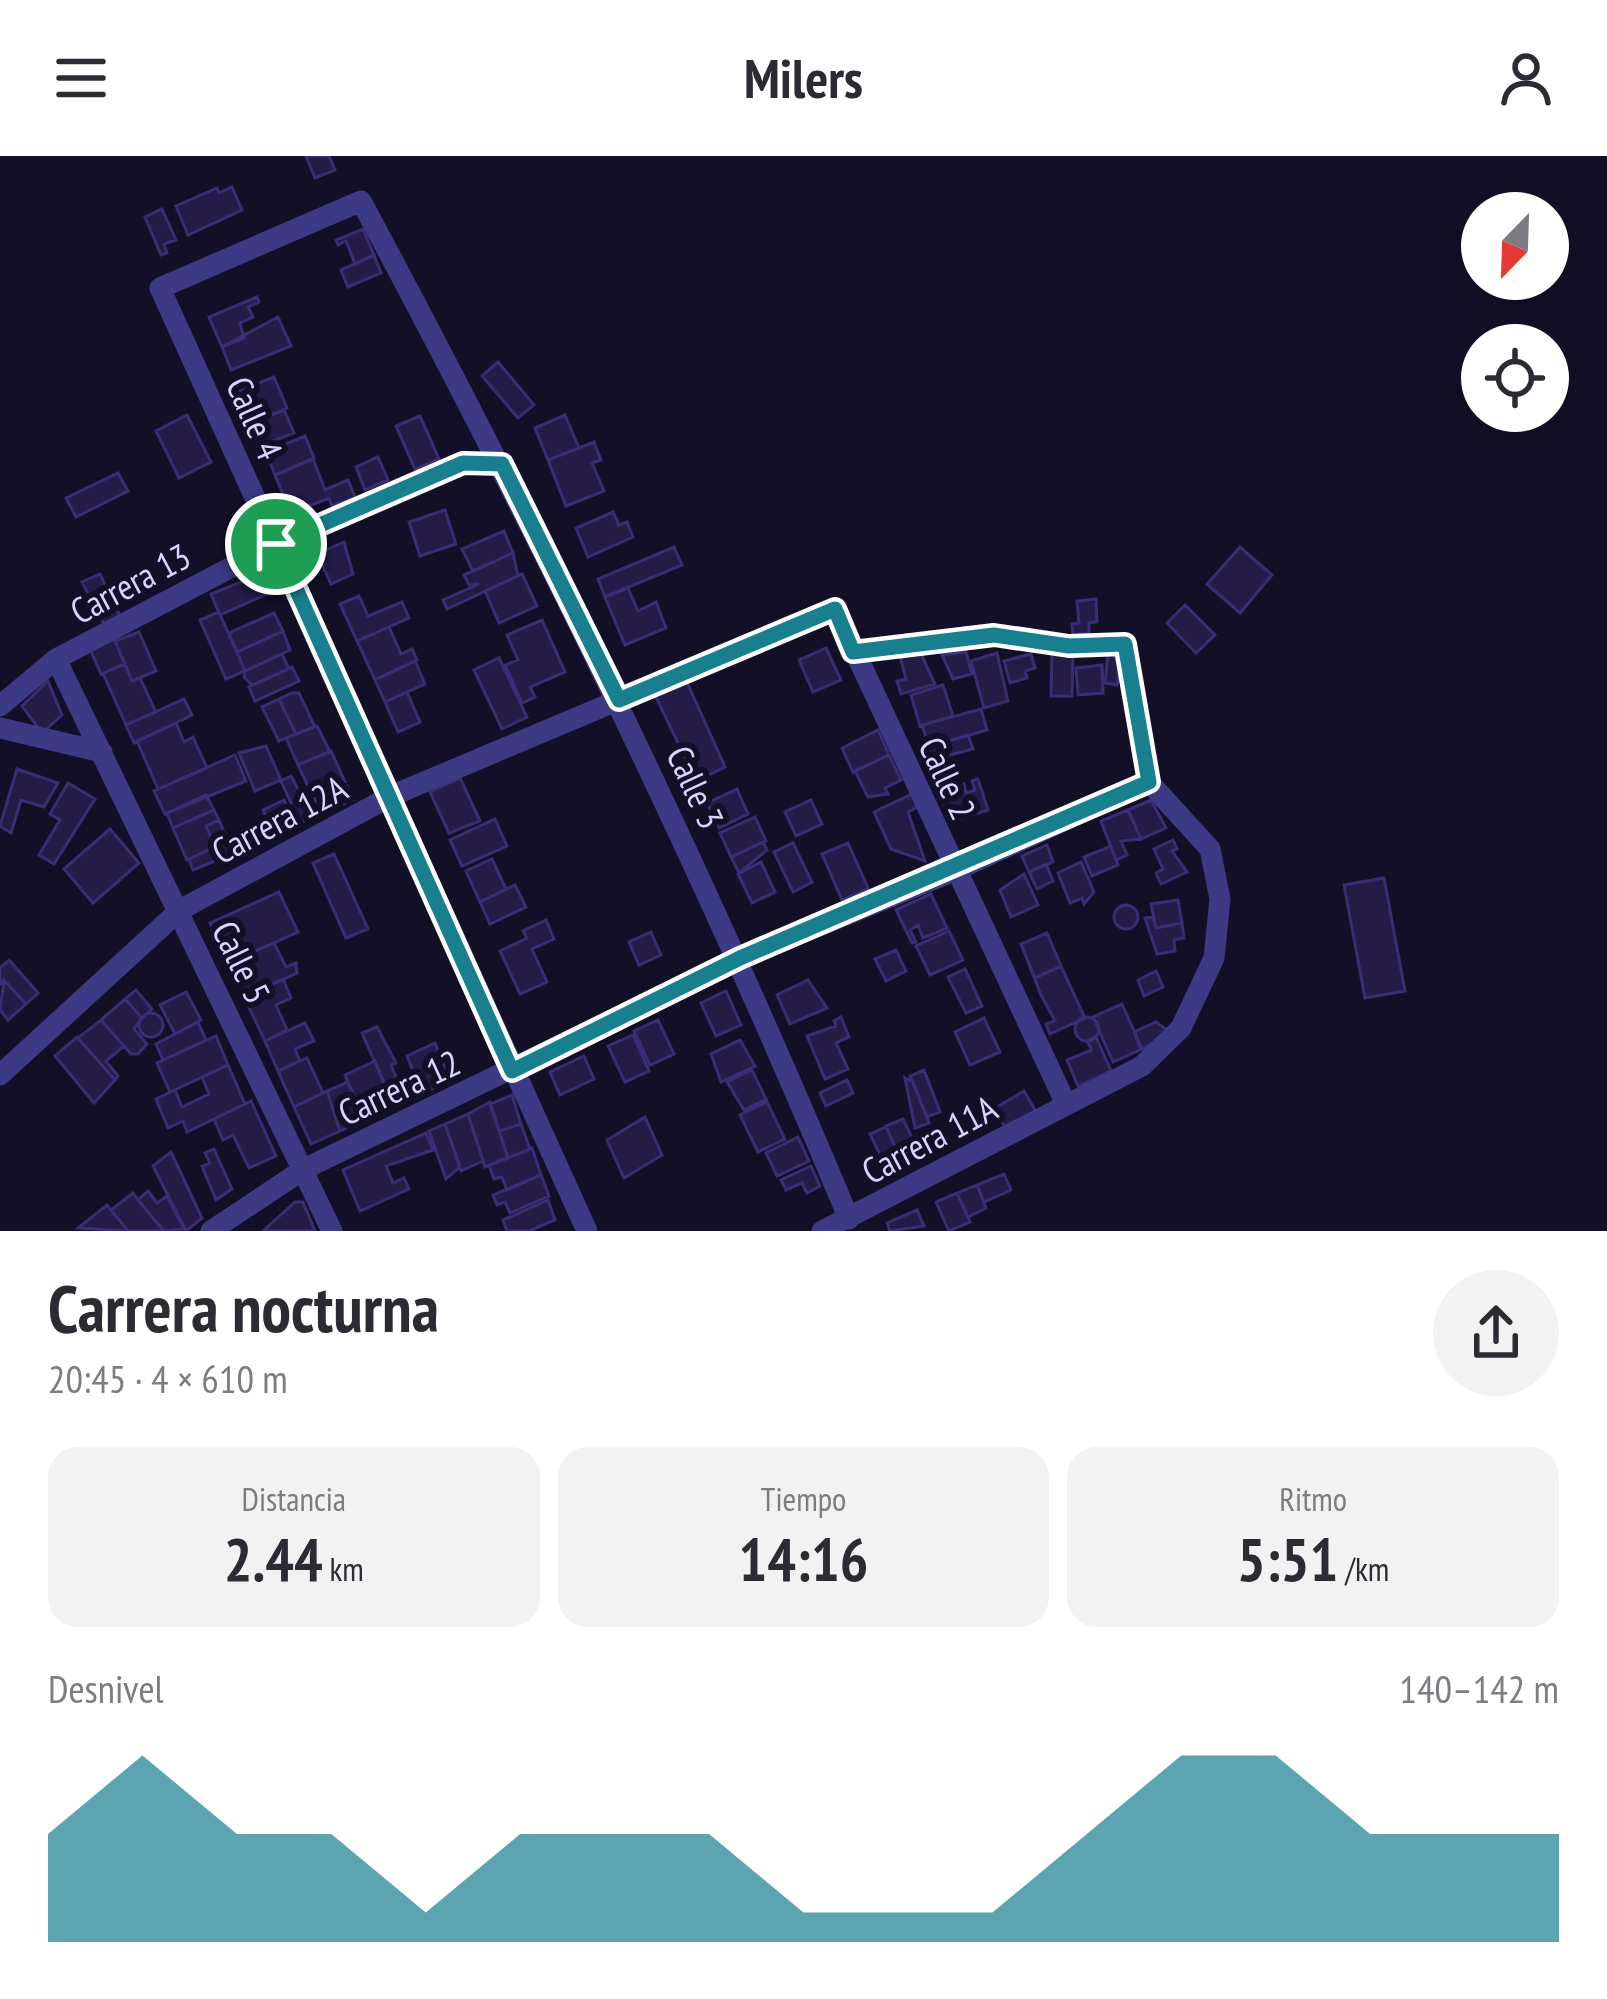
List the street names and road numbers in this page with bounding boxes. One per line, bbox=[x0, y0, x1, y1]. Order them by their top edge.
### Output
street label: Calle 4 bbox=[216, 369, 294, 467]
street label: Carrera 13 bbox=[62, 532, 198, 634]
street label: Calle 2 bbox=[909, 729, 987, 827]
street label: Calle 3 bbox=[657, 738, 735, 836]
street label: Carrera 12A bbox=[203, 764, 355, 874]
street label: Calle 5 bbox=[202, 913, 282, 1011]
street label: Carrera 12 bbox=[330, 1038, 468, 1136]
street label: Carrera 11A bbox=[853, 1084, 1005, 1194]

